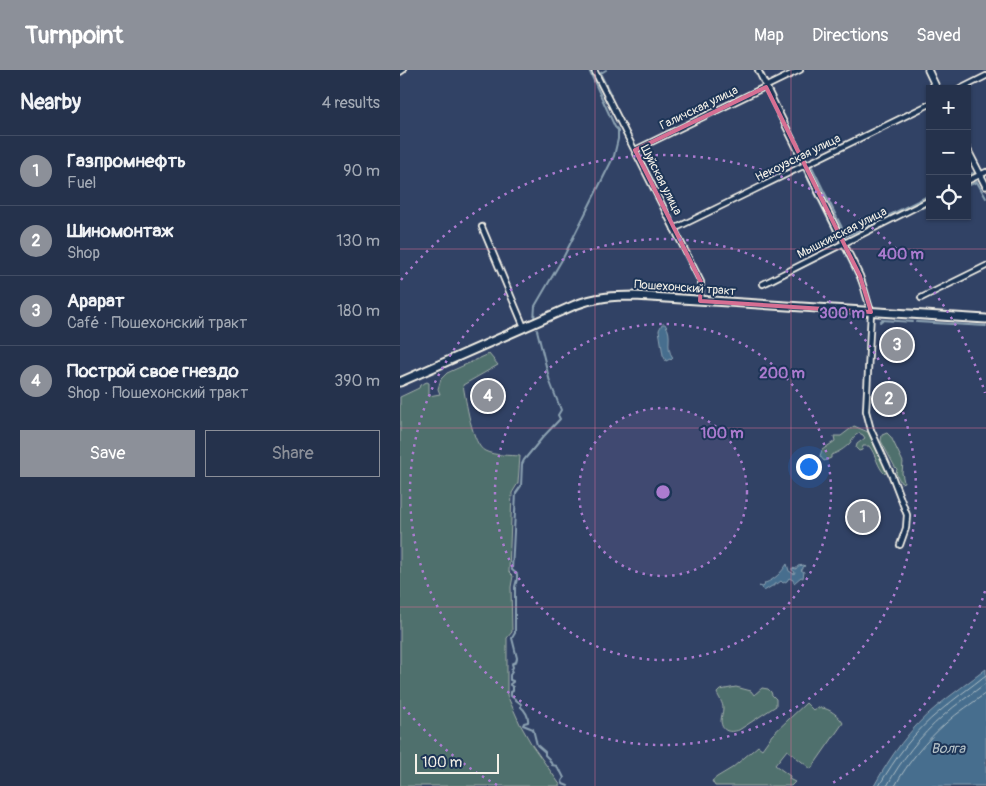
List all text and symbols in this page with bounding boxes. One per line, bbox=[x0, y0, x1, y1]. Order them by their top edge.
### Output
text: Turnpoint bbox=[25, 21, 123, 50]
text: Map bbox=[754, 24, 784, 47]
text: Directions bbox=[812, 24, 888, 47]
text: Saved bbox=[916, 24, 961, 47]
street label: Галичская улица bbox=[657, 82, 741, 133]
map controls bbox=[926, 85, 971, 220]
button: + bbox=[926, 85, 971, 130]
text: Nearby bbox=[20, 89, 81, 116]
text: 4 results bbox=[322, 93, 380, 113]
button: − bbox=[926, 130, 971, 175]
street label: Некоузская улица bbox=[753, 131, 843, 185]
street label: Шуйская улица bbox=[637, 142, 685, 218]
text: Газпромнефть bbox=[67, 149, 186, 173]
text: 1 bbox=[33, 161, 39, 181]
text: 90 m bbox=[343, 161, 380, 181]
text: Fuel bbox=[67, 173, 96, 193]
button: locate bbox=[926, 175, 971, 220]
street label: Мышкинская улица bbox=[795, 204, 890, 262]
text: Шиномонтаж bbox=[67, 219, 173, 243]
text: 2 bbox=[32, 231, 40, 251]
text: 130 m bbox=[336, 231, 380, 251]
text: Shop bbox=[67, 243, 100, 263]
text: 400 m bbox=[878, 245, 924, 264]
street label: Пошехонский тракт bbox=[634, 277, 736, 299]
text: Арарат bbox=[67, 289, 124, 313]
text: 3 bbox=[32, 301, 40, 321]
text: 180 m bbox=[337, 301, 380, 321]
text: 300 m bbox=[819, 304, 865, 323]
text: Café · Пошехонский тракт bbox=[67, 313, 247, 333]
pin: 3 bbox=[881, 326, 913, 364]
text: Построй свое гнездо bbox=[67, 359, 239, 383]
text: 200 m bbox=[759, 364, 805, 383]
text: 4 bbox=[31, 371, 41, 391]
text: 390 m bbox=[334, 371, 380, 391]
pin: 4 bbox=[472, 377, 504, 415]
pin: 2 bbox=[873, 380, 905, 418]
text: Shop · Пошехонский тракт bbox=[67, 383, 248, 403]
text: 100 m bbox=[701, 424, 743, 443]
button: Save bbox=[20, 430, 195, 477]
button: Share bbox=[205, 430, 380, 477]
your location bbox=[796, 454, 822, 480]
centre of rings bbox=[654, 483, 672, 501]
pin: 1 bbox=[847, 498, 879, 536]
water label: Волга bbox=[931, 740, 967, 757]
scale bar bbox=[415, 751, 499, 774]
text: 100 m bbox=[422, 754, 462, 771]

